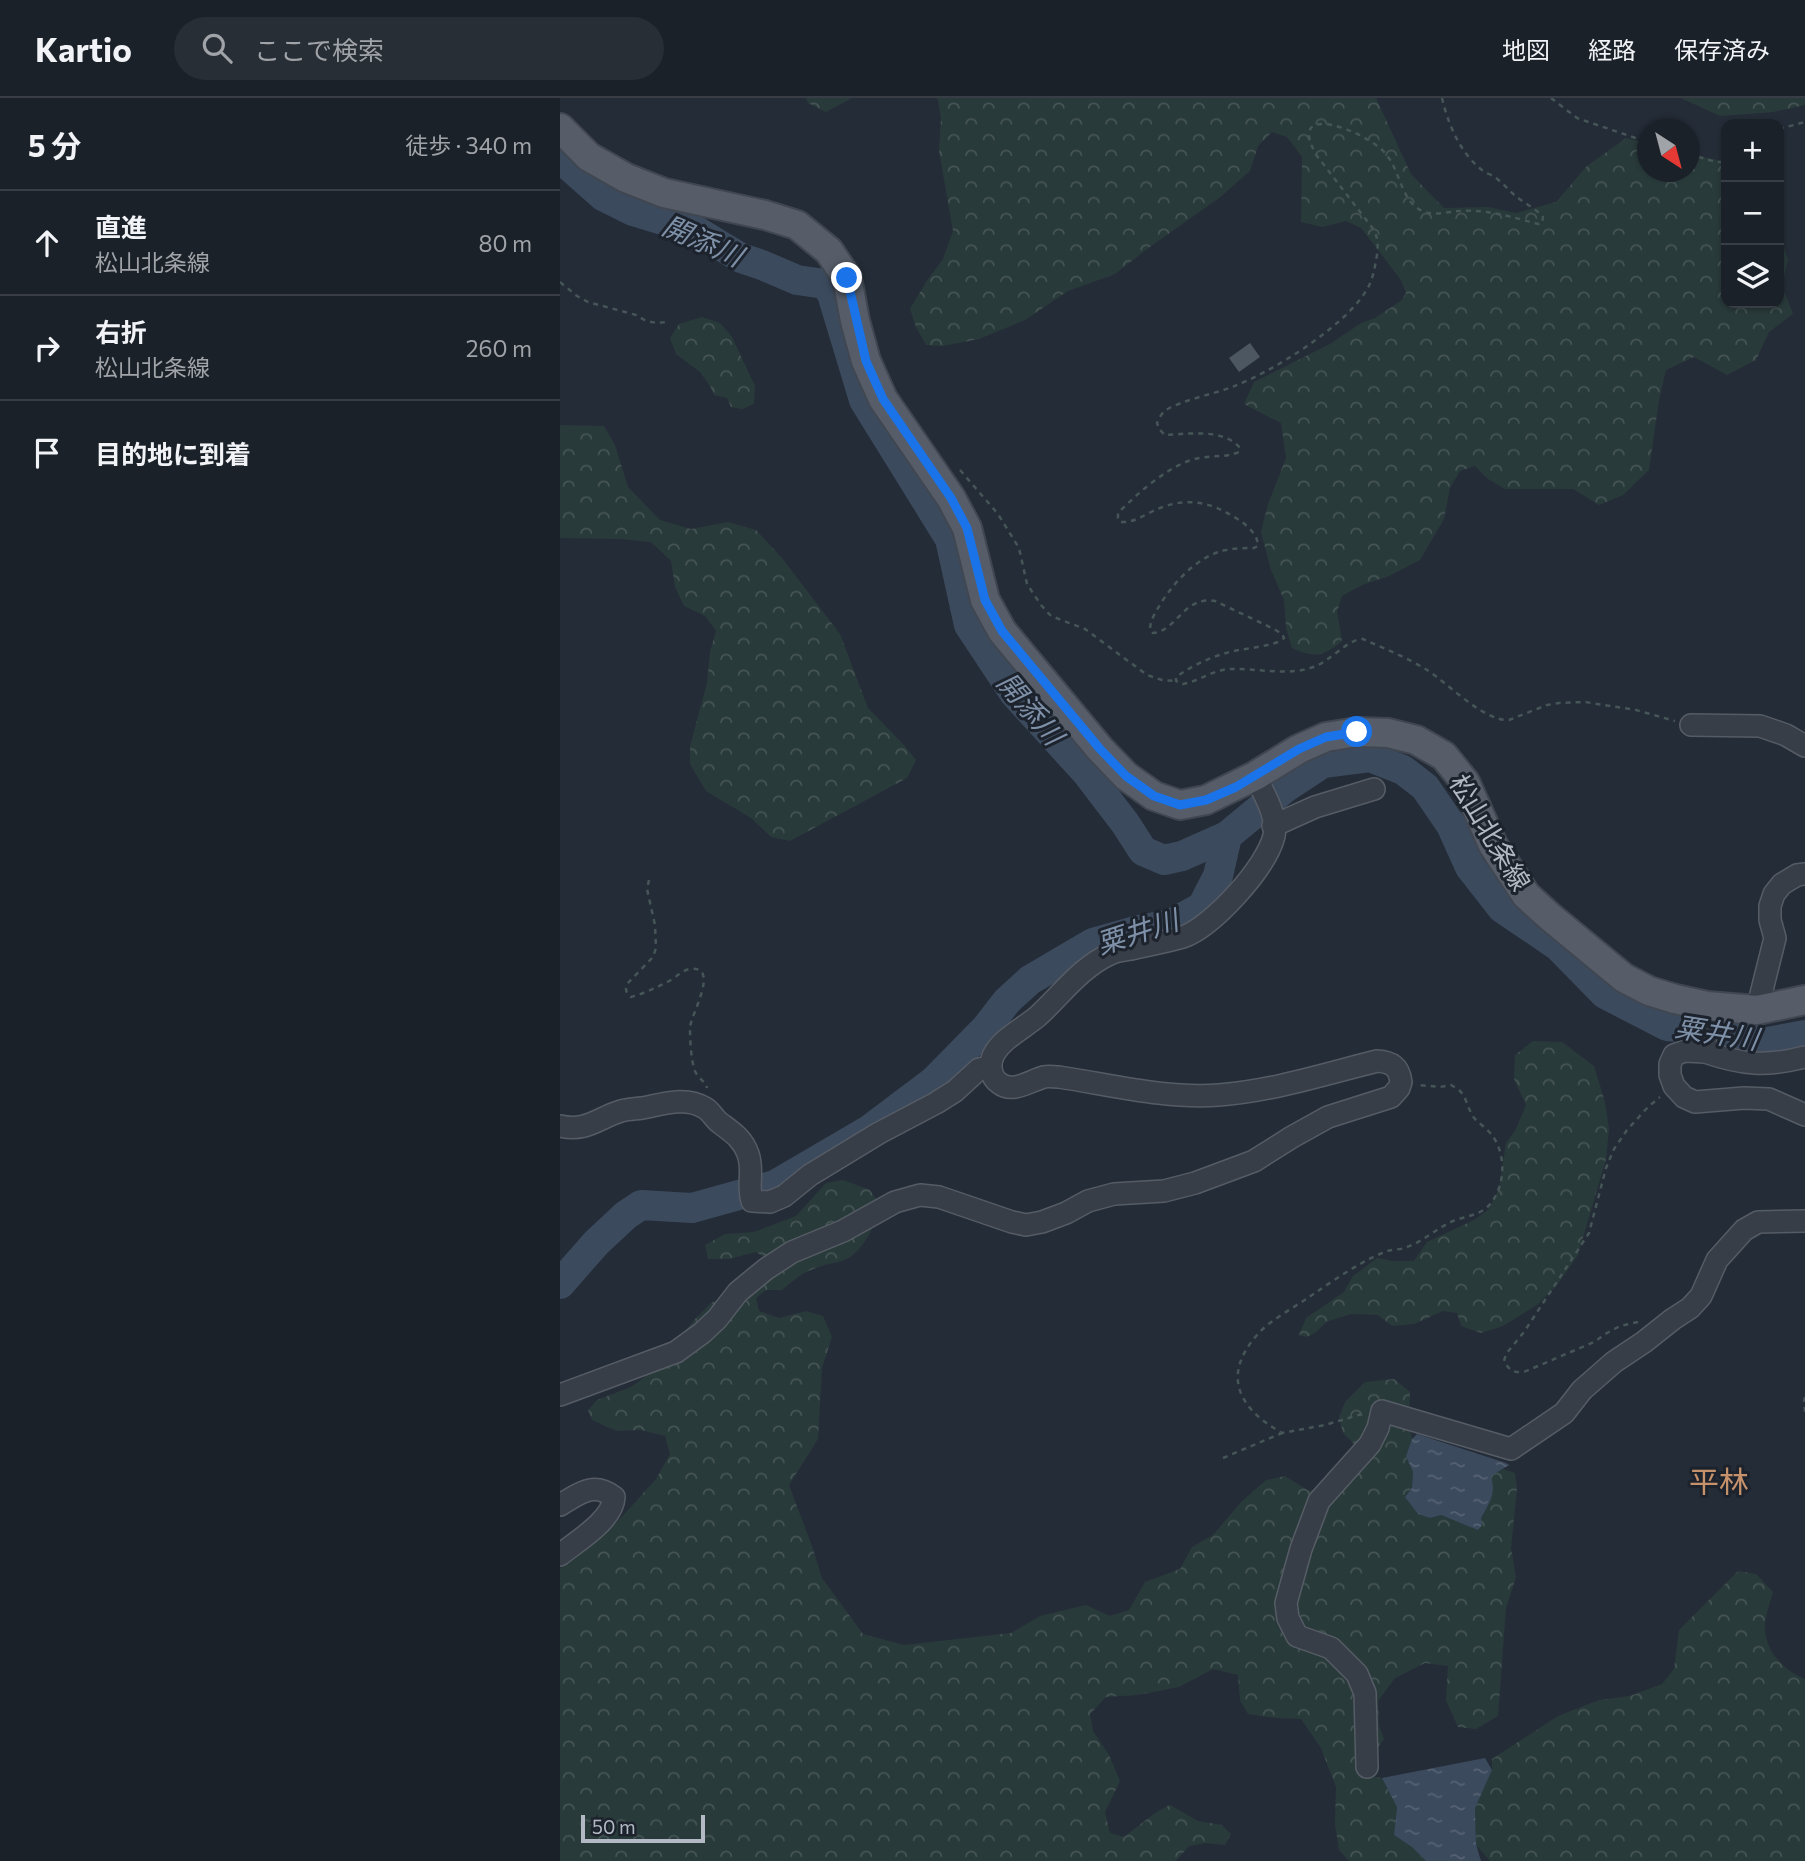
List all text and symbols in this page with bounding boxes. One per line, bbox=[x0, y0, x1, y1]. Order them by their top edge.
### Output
search box bbox=[174, 17, 664, 80]
text: Kartio bbox=[35, 28, 132, 69]
icon: search bbox=[198, 29, 236, 67]
text: ここで検索 bbox=[254, 34, 384, 65]
text: 地図 bbox=[1502, 35, 1550, 64]
text: 経路 bbox=[1588, 35, 1636, 64]
text: 保存済み bbox=[1674, 35, 1770, 64]
north arrow bbox=[1637, 119, 1700, 182]
map controls bbox=[1721, 119, 1784, 308]
button: + bbox=[1721, 119, 1784, 182]
text: 5 分 bbox=[28, 126, 81, 163]
text: 徒歩 · 340 m bbox=[405, 131, 532, 159]
button: − bbox=[1721, 182, 1784, 245]
water label: 開添川 bbox=[658, 207, 751, 274]
text: 直進 bbox=[95, 211, 147, 242]
icon: ahead bbox=[28, 224, 66, 262]
text: 80 m bbox=[479, 229, 532, 257]
button: layers bbox=[1721, 245, 1784, 308]
text: 松山北条線 bbox=[95, 248, 210, 276]
route end bbox=[831, 262, 862, 293]
text: 右折 bbox=[95, 316, 147, 347]
icon: right bbox=[28, 329, 66, 367]
text: 260 m bbox=[466, 334, 532, 362]
text: 松山北条線 bbox=[95, 353, 210, 381]
icon: arrive bbox=[28, 434, 66, 472]
text: 目的地に到着 bbox=[95, 438, 251, 469]
water label: 開添川 bbox=[991, 665, 1073, 753]
route start bbox=[1341, 716, 1372, 747]
street label: 松山北条線 bbox=[1444, 768, 1538, 896]
water label: 粟井川 bbox=[1092, 901, 1185, 960]
water label: 粟井川 bbox=[1673, 1009, 1764, 1056]
district label: 平林 bbox=[1689, 1462, 1749, 1499]
scale bar bbox=[581, 1812, 705, 1844]
text: 50 m bbox=[592, 1815, 636, 1838]

